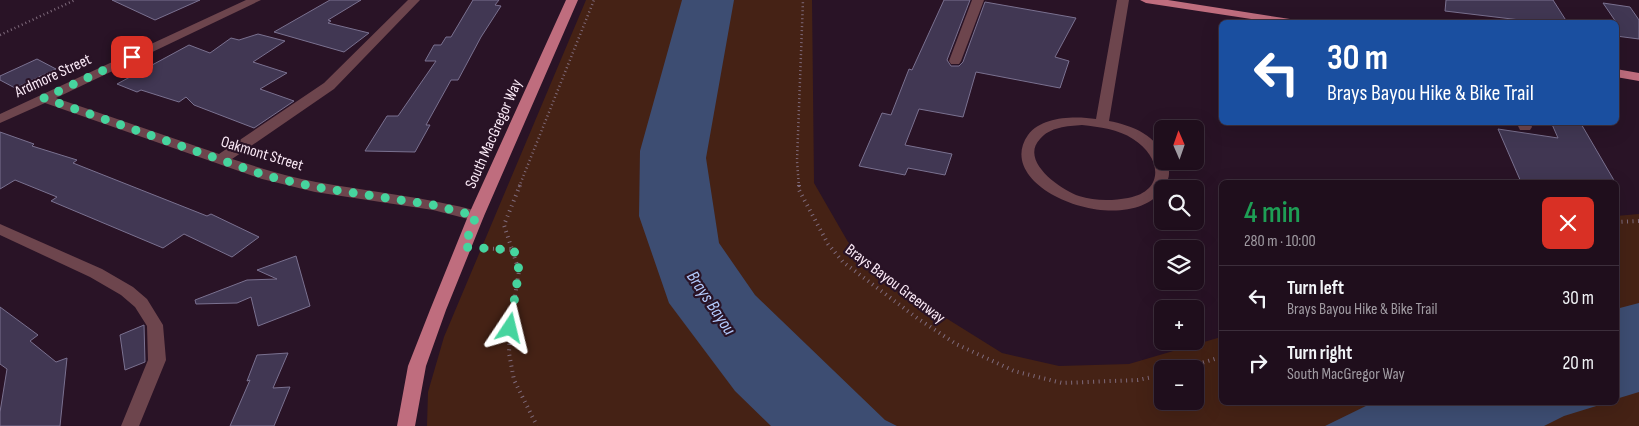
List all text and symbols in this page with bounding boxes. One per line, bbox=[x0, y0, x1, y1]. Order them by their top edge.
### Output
pin bbox=[111, 36, 153, 78]
text: 30 m bbox=[1327, 37, 1388, 80]
icon: left bbox=[1244, 40, 1309, 105]
icon: arrive bbox=[118, 43, 146, 71]
street label: Ardmore Street bbox=[11, 50, 94, 102]
street label: South MacGregor Way bbox=[461, 76, 527, 192]
text: Brays Bayou Hike & Bike Trail bbox=[1327, 80, 1534, 107]
north arrow bbox=[1154, 120, 1204, 170]
map controls bbox=[1154, 120, 1204, 410]
street label: Oakmont Street bbox=[219, 132, 306, 176]
button: search bbox=[1154, 180, 1204, 230]
text: 4 min bbox=[1244, 195, 1301, 231]
button: close bbox=[1542, 197, 1594, 249]
text: 280 m · 10:00 bbox=[1244, 232, 1316, 251]
street label: Brays Bayou Greenway bbox=[841, 240, 949, 328]
button: layers bbox=[1154, 240, 1204, 290]
water label: Brays Bayou bbox=[682, 267, 740, 339]
text: Turn left bbox=[1287, 277, 1344, 300]
icon: left bbox=[1244, 284, 1272, 312]
text: 30 m bbox=[1562, 287, 1594, 310]
button: + bbox=[1154, 300, 1204, 350]
text: Brays Bayou Hike & Bike Trail bbox=[1287, 300, 1437, 319]
position arrow bbox=[483, 301, 535, 353]
text: Turn right bbox=[1287, 342, 1352, 365]
icon: right bbox=[1244, 349, 1272, 377]
text: 20 m bbox=[1562, 352, 1594, 375]
button: − bbox=[1154, 360, 1204, 410]
text: South MacGregor Way bbox=[1287, 365, 1405, 384]

